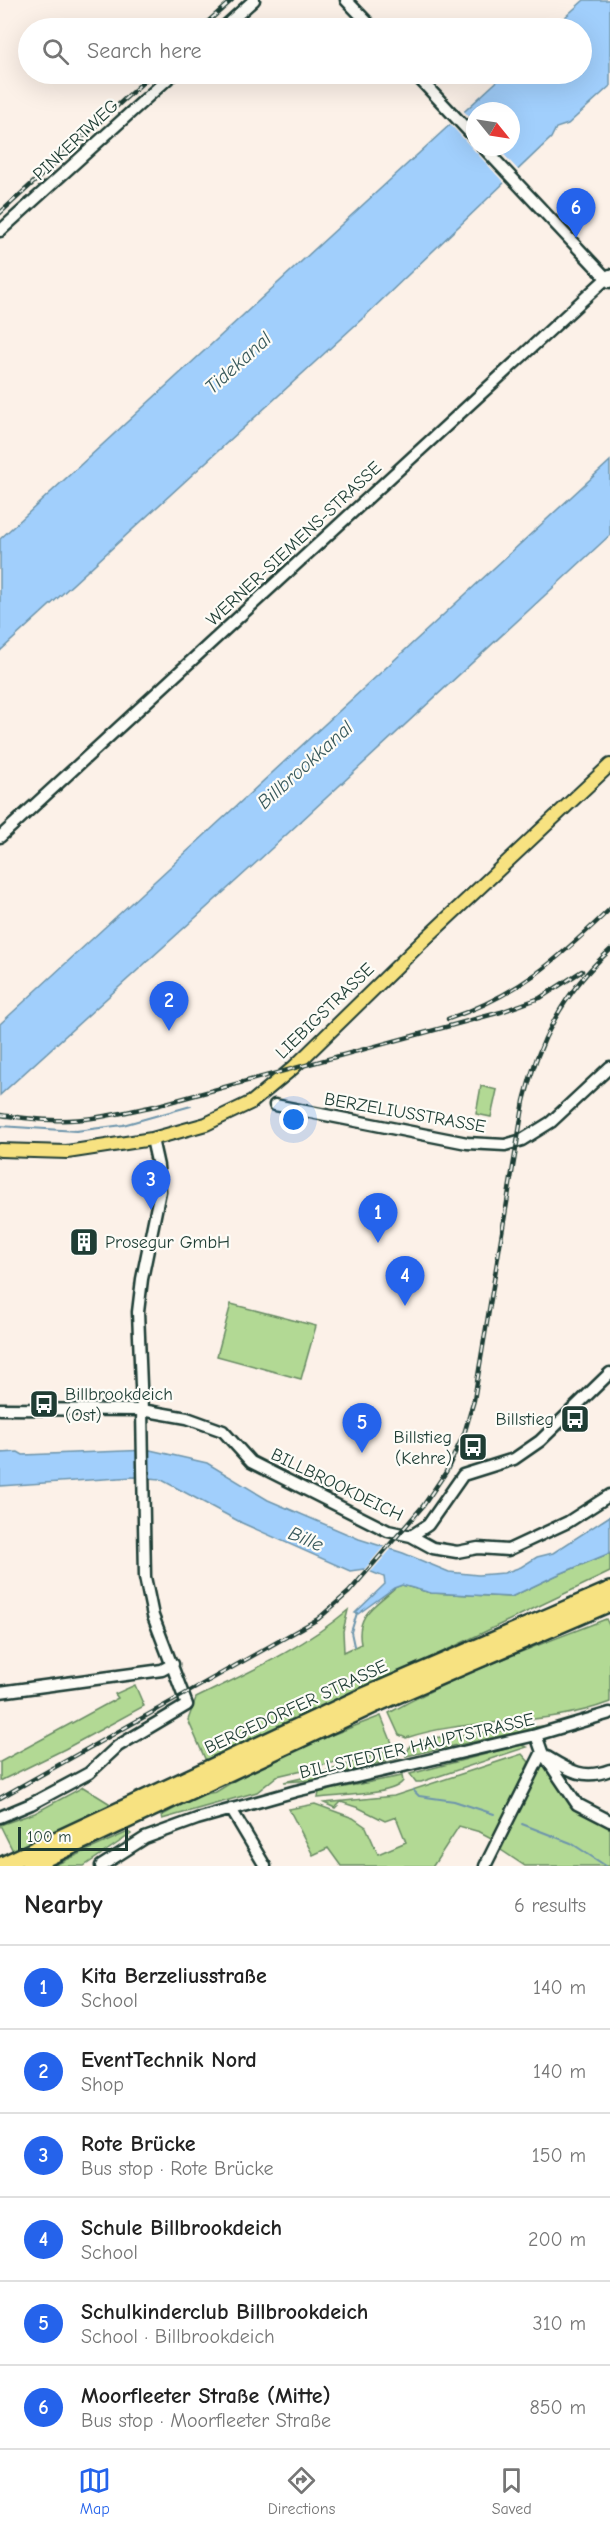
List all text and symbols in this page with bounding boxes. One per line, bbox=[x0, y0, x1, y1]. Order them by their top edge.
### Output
search box bbox=[18, 18, 592, 84]
icon: search bbox=[39, 35, 72, 68]
text: Search here bbox=[87, 38, 202, 64]
street label: PINKERTWEG bbox=[29, 95, 123, 185]
north arrow bbox=[466, 102, 520, 156]
pin: 6 bbox=[556, 188, 596, 238]
water label: Tidekanal bbox=[200, 327, 276, 399]
street label: WERNER-SIEMENS-STRASSE bbox=[202, 457, 386, 631]
water label: Billbrookkanal bbox=[253, 716, 358, 814]
street label: LIEBIGSTRASSE bbox=[271, 959, 379, 1063]
pin: 2 bbox=[150, 982, 188, 1031]
street label: BERZELIUSSTRASSE bbox=[323, 1088, 488, 1138]
your location bbox=[279, 1105, 308, 1134]
pin: 3 bbox=[132, 1160, 170, 1210]
pin: 1 bbox=[358, 1194, 398, 1243]
building icon: Prosegur GmbH bbox=[68, 1226, 100, 1258]
place label: Prosegur GmbH bbox=[105, 1232, 230, 1253]
pin: 4 bbox=[386, 1256, 424, 1306]
place label: Billbrookdeich (Ost) bbox=[65, 1384, 173, 1426]
bus stop icon: Billbrookdeich (Ost) bbox=[28, 1388, 60, 1420]
bus stop icon: Billstieg bbox=[559, 1403, 591, 1435]
pin: 5 bbox=[342, 1404, 382, 1453]
place label: Billstieg bbox=[496, 1409, 554, 1430]
place label: Billstieg (Kehre) bbox=[394, 1427, 452, 1469]
bus stop icon: Billstieg (Kehre) bbox=[457, 1431, 489, 1463]
street label: BILLBROOKDEICH bbox=[268, 1444, 406, 1526]
water label: Bille bbox=[285, 1521, 327, 1557]
street label: BERGEDORFER STRASSE bbox=[201, 1655, 391, 1759]
street label: BILLSTEDTER HAUPTSTRASSE bbox=[297, 1709, 537, 1783]
scale bar bbox=[18, 1824, 128, 1852]
text: 100 m bbox=[27, 1828, 71, 1846]
text: Nearby bbox=[24, 1890, 103, 1920]
text: 6 results bbox=[514, 1894, 586, 1917]
text: Kita Berzeliusstraße bbox=[81, 1963, 267, 1989]
text: 1 bbox=[40, 1976, 47, 1999]
text: 140 m bbox=[533, 1976, 586, 1999]
text: School bbox=[81, 1989, 138, 2012]
text: EventTechnik Nord bbox=[81, 2047, 257, 2073]
text: 2 bbox=[39, 2060, 48, 2083]
text: 140 m bbox=[533, 2060, 586, 2083]
text: Shop bbox=[81, 2073, 124, 2096]
text: Rote Brücke bbox=[81, 2131, 196, 2157]
text: 3 bbox=[39, 2144, 48, 2167]
text: 150 m bbox=[532, 2144, 586, 2167]
text: Bus stop · Rote Brücke bbox=[81, 2157, 274, 2180]
text: Schule Billbrookdeich bbox=[81, 2215, 282, 2241]
text: 4 bbox=[39, 2228, 48, 2251]
text: 200 m bbox=[528, 2228, 586, 2251]
text: School bbox=[81, 2241, 138, 2264]
text: Schulkinderclub Billbrookdeich bbox=[81, 2299, 368, 2325]
text: 5 bbox=[38, 2312, 49, 2335]
text: 310 m bbox=[533, 2312, 586, 2335]
text: School · Billbrookdeich bbox=[81, 2325, 275, 2348]
text: Moorfleeter Straße (Mitte) bbox=[81, 2383, 331, 2409]
text: 6 bbox=[38, 2396, 49, 2419]
text: 850 m bbox=[529, 2396, 586, 2419]
text: Bus stop · Moorfleeter Straße bbox=[81, 2409, 331, 2432]
tab: Map bbox=[78, 2464, 111, 2518]
tab: Directions bbox=[268, 2464, 335, 2518]
tab: Saved bbox=[492, 2464, 532, 2518]

